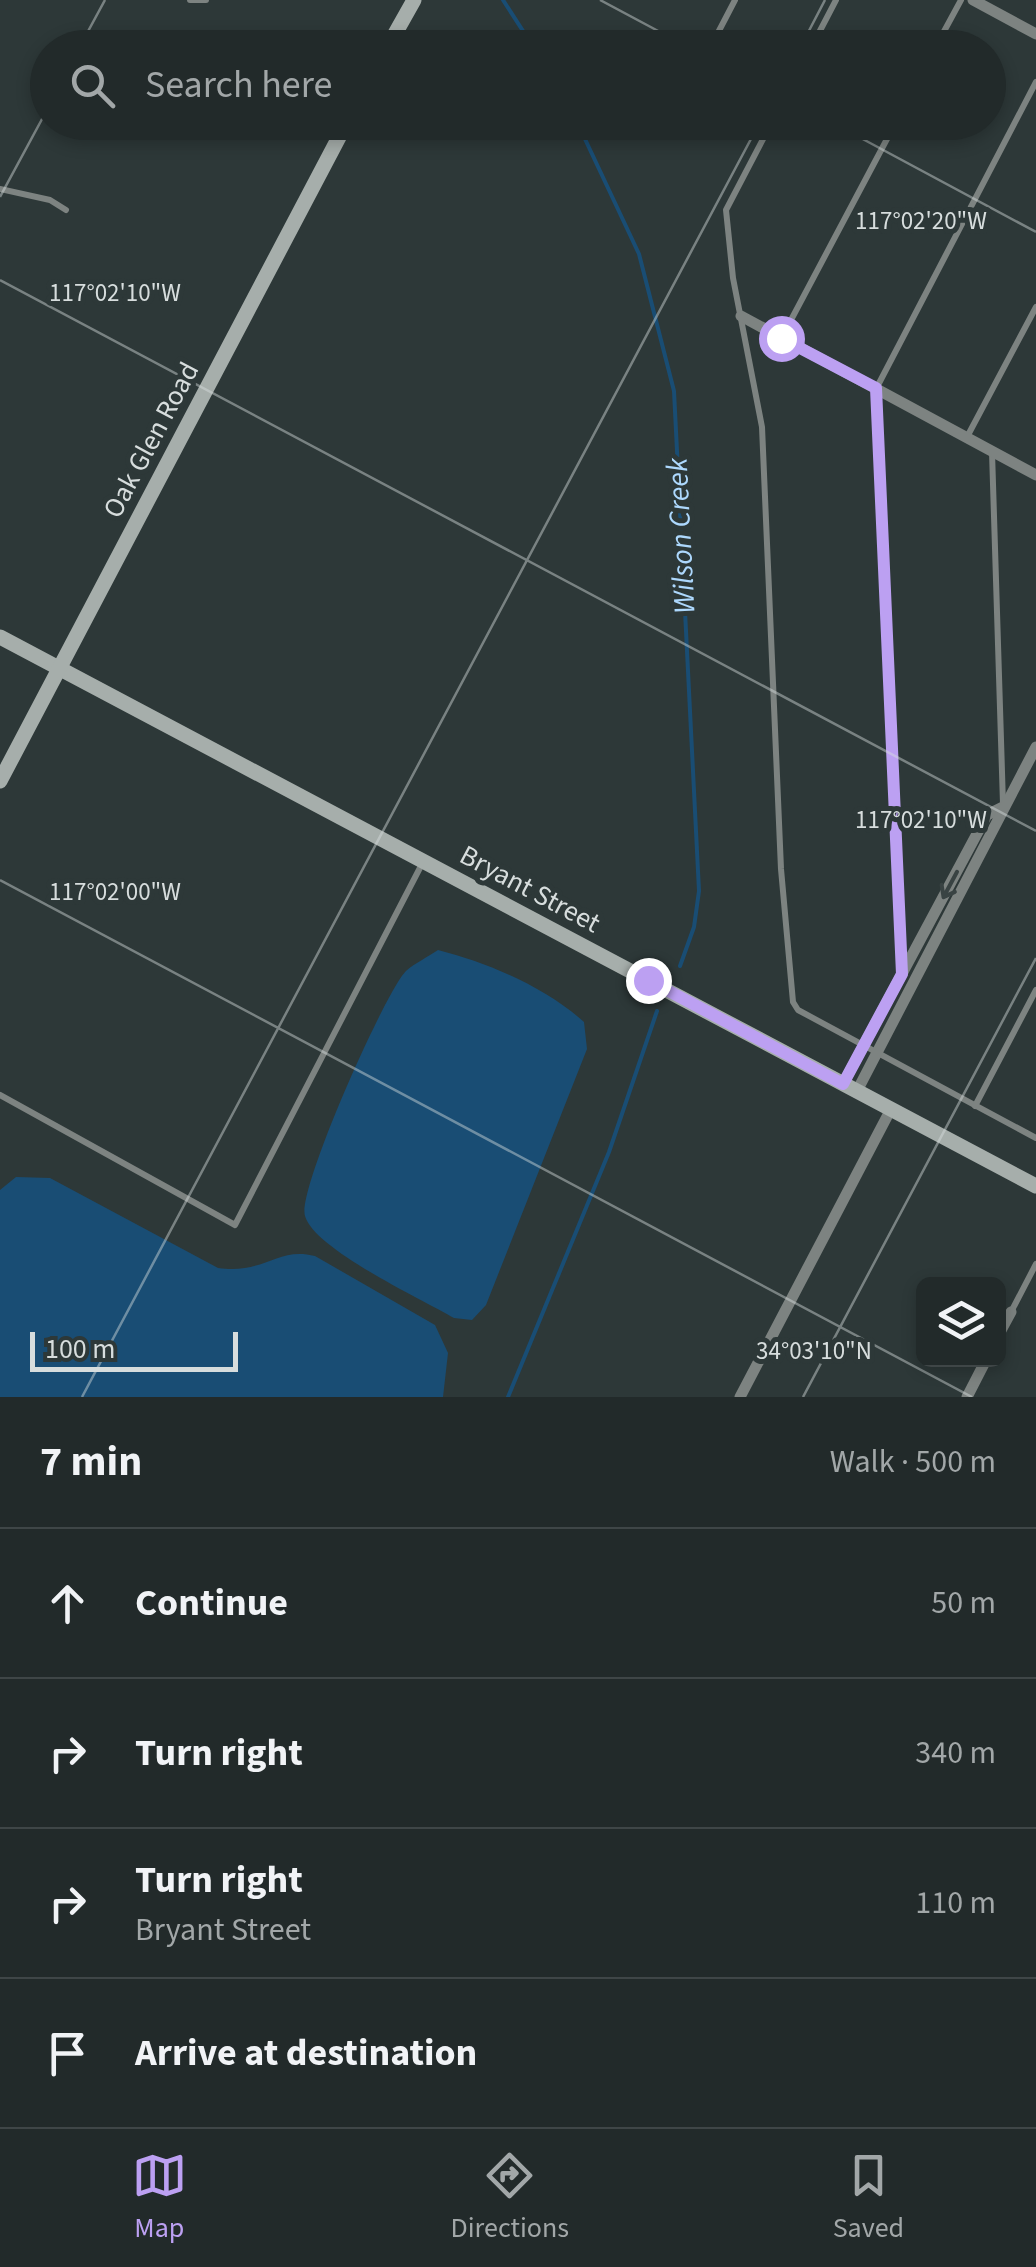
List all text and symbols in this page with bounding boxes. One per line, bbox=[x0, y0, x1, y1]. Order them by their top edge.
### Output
search box bbox=[30, 30, 1006, 140]
icon: search bbox=[65, 58, 120, 113]
text: Search here bbox=[145, 58, 332, 112]
text: 117°02'20"W bbox=[855, 203, 987, 239]
text: 117°02'10"W bbox=[49, 275, 181, 311]
route start bbox=[759, 316, 805, 362]
street label: Oak Glen Road bbox=[93, 355, 209, 525]
water label: Wilson Creek bbox=[655, 456, 707, 615]
text: 117°02'10"W bbox=[855, 802, 987, 838]
street label: Bryant Street bbox=[453, 835, 608, 943]
one-way arrow bbox=[939, 869, 959, 899]
text: 117°02'00"W bbox=[49, 874, 181, 910]
route end bbox=[626, 958, 672, 1004]
map controls bbox=[916, 1277, 1006, 1367]
button: layers bbox=[916, 1277, 1006, 1367]
scale bar bbox=[30, 1327, 238, 1372]
text: 100 m bbox=[45, 1329, 116, 1369]
text: 34°03'10"N bbox=[756, 1333, 872, 1369]
text: 7 min bbox=[40, 1432, 142, 1492]
text: Walk · 500 m bbox=[830, 1439, 996, 1485]
icon: ahead bbox=[40, 1576, 95, 1631]
text: Continue bbox=[135, 1576, 288, 1630]
text: 50 m bbox=[931, 1580, 996, 1626]
icon: right bbox=[40, 1726, 95, 1781]
text: Turn right bbox=[135, 1726, 303, 1780]
text: 340 m bbox=[915, 1730, 996, 1776]
text: Turn right bbox=[135, 1853, 303, 1907]
icon: right bbox=[40, 1876, 95, 1931]
text: 110 m bbox=[915, 1880, 996, 1926]
text: Bryant Street bbox=[135, 1907, 311, 1953]
icon: arrive bbox=[40, 2026, 95, 2081]
text: Arrive at destination bbox=[135, 2026, 477, 2080]
tab: Map bbox=[132, 2148, 187, 2248]
tab: Directions bbox=[451, 2148, 569, 2248]
tab: Saved bbox=[833, 2148, 904, 2248]

